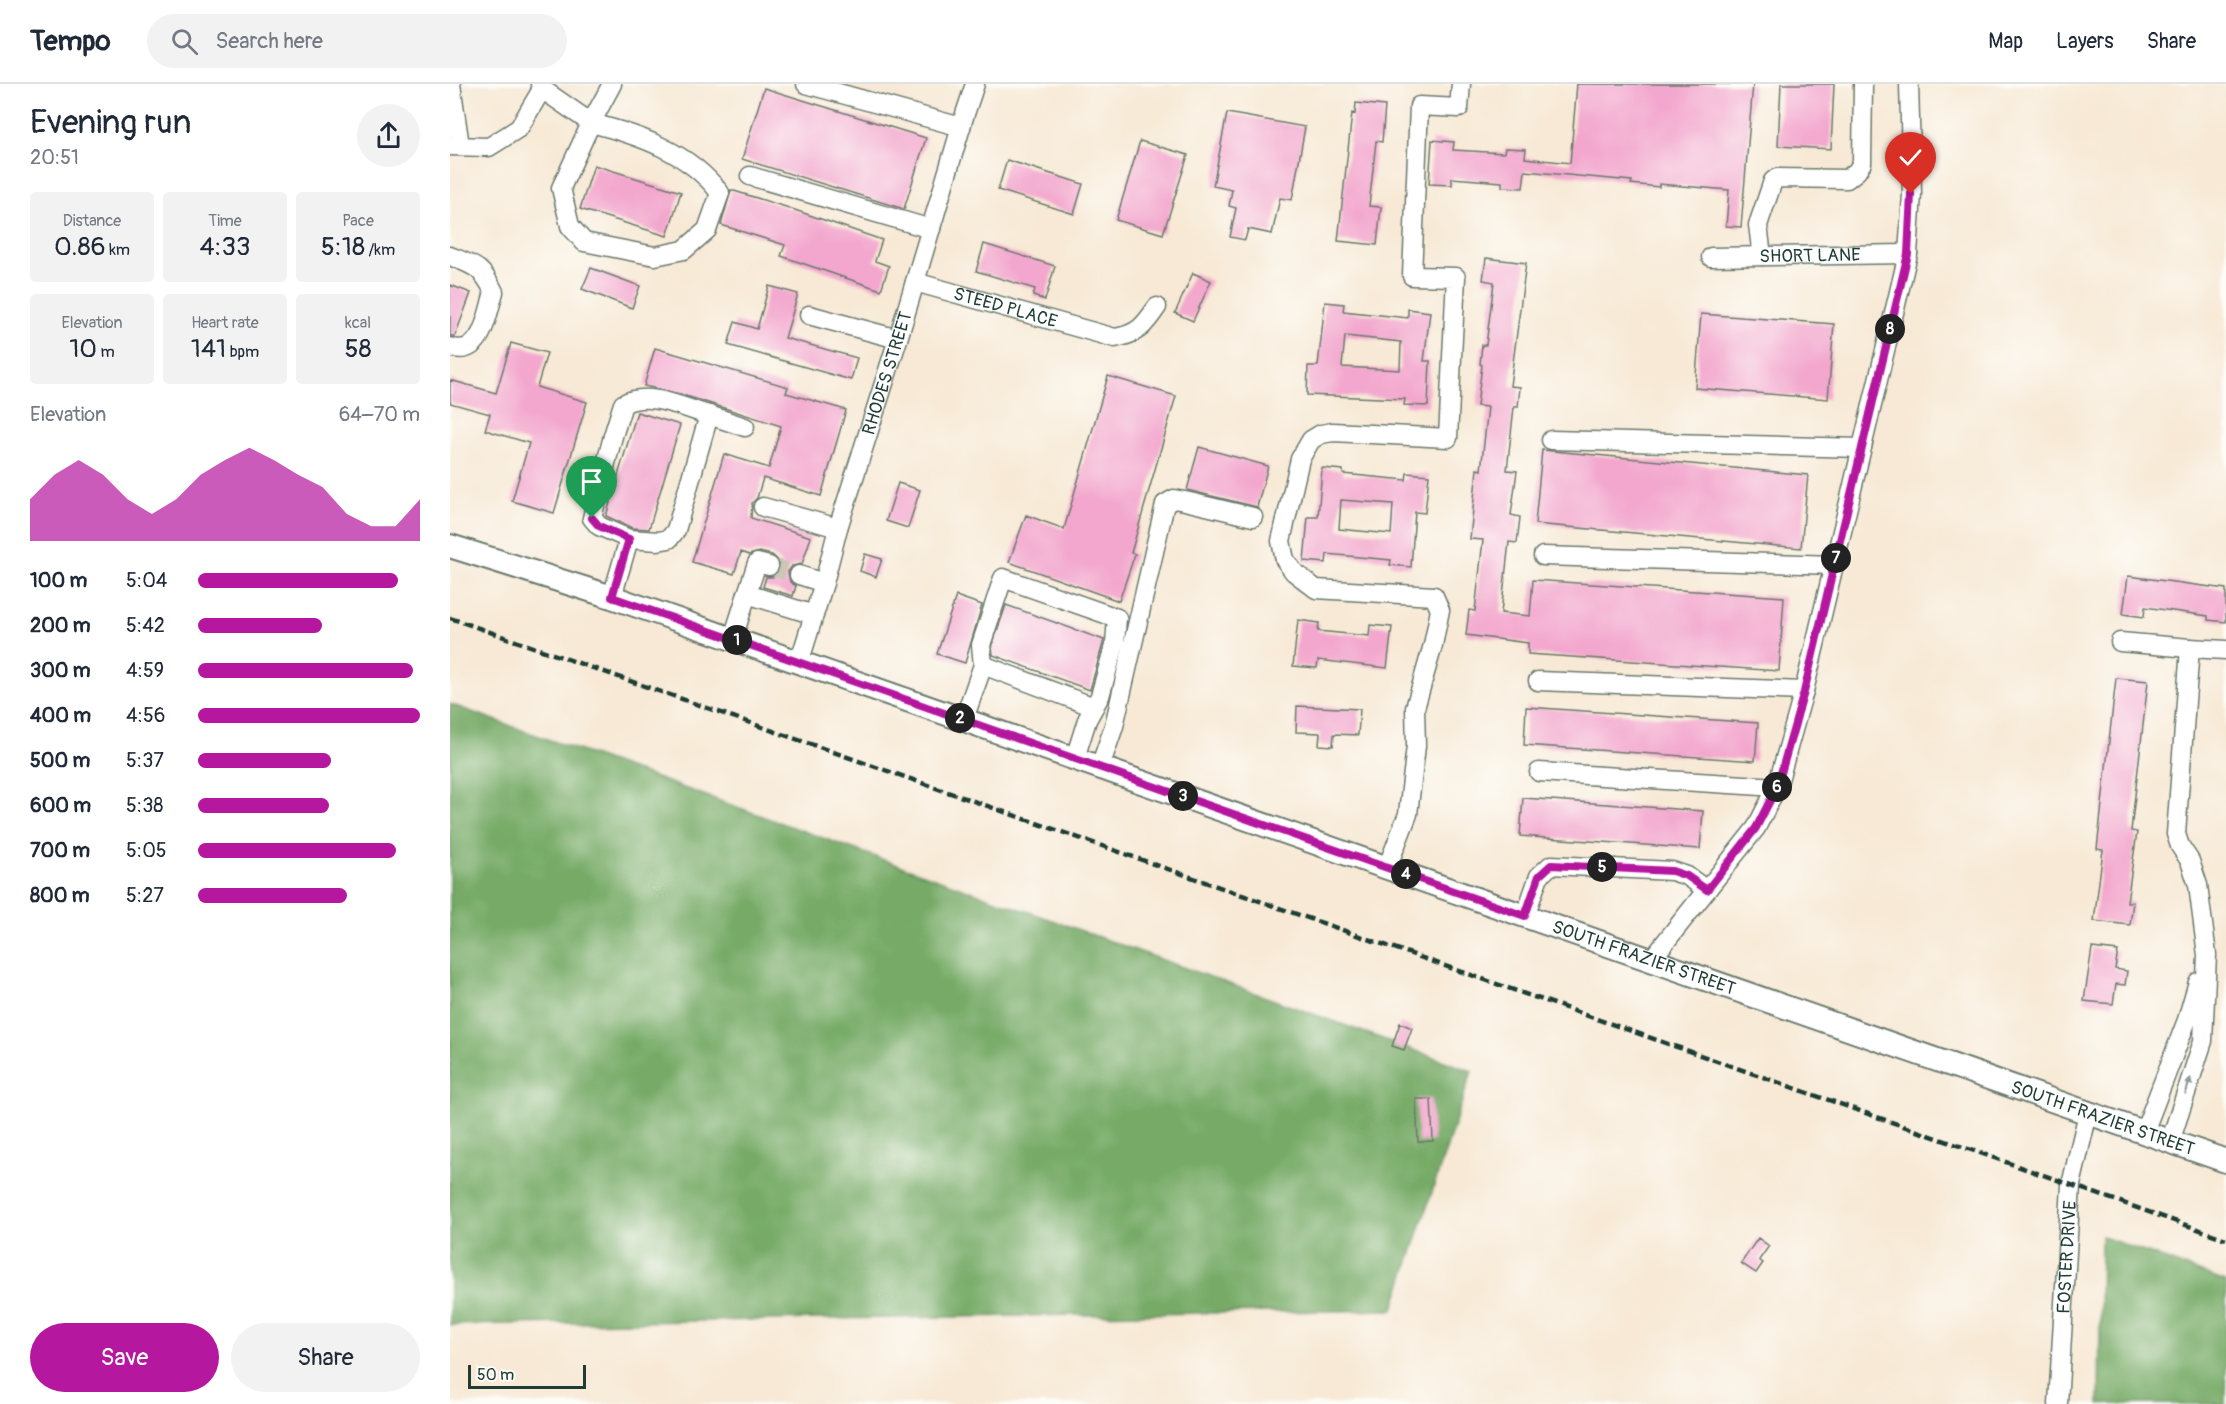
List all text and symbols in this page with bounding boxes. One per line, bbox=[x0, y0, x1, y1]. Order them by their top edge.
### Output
search box bbox=[147, 14, 567, 68]
text: Tempo bbox=[30, 24, 111, 59]
icon: search bbox=[168, 25, 201, 58]
text: Search here bbox=[216, 27, 323, 55]
text: Map bbox=[1988, 28, 2023, 55]
text: Layers bbox=[2056, 28, 2114, 55]
text: Share bbox=[2147, 28, 2196, 55]
text: Evening run bbox=[30, 102, 191, 143]
button: share bbox=[357, 104, 420, 167]
pin bbox=[1885, 132, 1936, 194]
icon: check bbox=[1894, 141, 1927, 174]
text: 20:51 bbox=[30, 145, 79, 170]
text: Distance bbox=[63, 211, 121, 231]
text: Time bbox=[208, 211, 242, 231]
text: Pace bbox=[342, 211, 374, 231]
text: 0.86 bbox=[54, 231, 106, 263]
text: 4:33 bbox=[199, 231, 251, 263]
text: 5:18 bbox=[321, 231, 365, 263]
text: km bbox=[106, 240, 130, 260]
text: /km bbox=[365, 240, 395, 260]
street label: SHORT LANE bbox=[1759, 243, 1861, 268]
street label: STEED PLACE bbox=[951, 282, 1060, 333]
street label: RHODES STREET bbox=[857, 309, 917, 438]
text: Elevation bbox=[62, 313, 122, 333]
text: Heart rate bbox=[191, 313, 259, 333]
text: kcal bbox=[345, 313, 371, 333]
pin: 8 bbox=[1875, 314, 1905, 344]
text: 8 bbox=[1886, 319, 1894, 339]
text: 10 bbox=[69, 333, 97, 365]
text: 141 bbox=[191, 333, 226, 365]
text: 58 bbox=[344, 333, 372, 365]
text: m bbox=[97, 342, 115, 362]
text: bpm bbox=[226, 342, 259, 362]
text: Elevation bbox=[30, 402, 106, 427]
text: 64–70 m bbox=[339, 402, 420, 427]
pin bbox=[566, 456, 617, 518]
icon: arrive bbox=[575, 465, 608, 498]
pin: 7 bbox=[1821, 543, 1851, 573]
text: 7 bbox=[1832, 548, 1840, 568]
text: 100 m bbox=[30, 568, 87, 593]
text: 5:04 bbox=[126, 568, 167, 593]
text: 200 m bbox=[30, 613, 91, 638]
text: 5:42 bbox=[126, 613, 165, 638]
pin: 1 bbox=[722, 625, 752, 655]
text: 1 bbox=[734, 630, 740, 650]
text: 300 m bbox=[30, 658, 91, 683]
text: 4:59 bbox=[126, 658, 164, 683]
text: 400 m bbox=[30, 703, 91, 728]
text: 4:56 bbox=[126, 703, 165, 728]
pin: 2 bbox=[945, 703, 975, 733]
text: 2 bbox=[956, 708, 964, 728]
text: 500 m bbox=[30, 748, 90, 773]
text: 5:37 bbox=[126, 748, 164, 773]
pin: 6 bbox=[1762, 772, 1792, 802]
text: 6 bbox=[1772, 777, 1782, 797]
pin: 3 bbox=[1168, 781, 1198, 811]
text: 3 bbox=[1179, 786, 1187, 806]
text: 600 m bbox=[30, 793, 91, 818]
text: 5:38 bbox=[126, 793, 163, 818]
text: 700 m bbox=[30, 838, 90, 863]
text: 5:05 bbox=[126, 838, 167, 863]
pin: 5 bbox=[1587, 852, 1617, 882]
text: 5 bbox=[1598, 857, 1606, 877]
pin: 4 bbox=[1391, 859, 1421, 889]
text: 4 bbox=[1401, 864, 1411, 884]
text: 800 m bbox=[30, 883, 90, 908]
text: 5:27 bbox=[126, 883, 164, 908]
street label: SOUTH FRAZIER STREET bbox=[1549, 915, 1739, 1000]
street label: SOUTH FRAZIER STREET bbox=[2008, 1075, 2198, 1161]
one-way arrow bbox=[2184, 1077, 2193, 1095]
street label: FOSTER DRIVE bbox=[2052, 1200, 2082, 1315]
button: Save bbox=[30, 1323, 219, 1392]
button: Share bbox=[231, 1323, 420, 1392]
scale bar bbox=[468, 1362, 586, 1390]
text: 50 m bbox=[477, 1365, 514, 1385]

